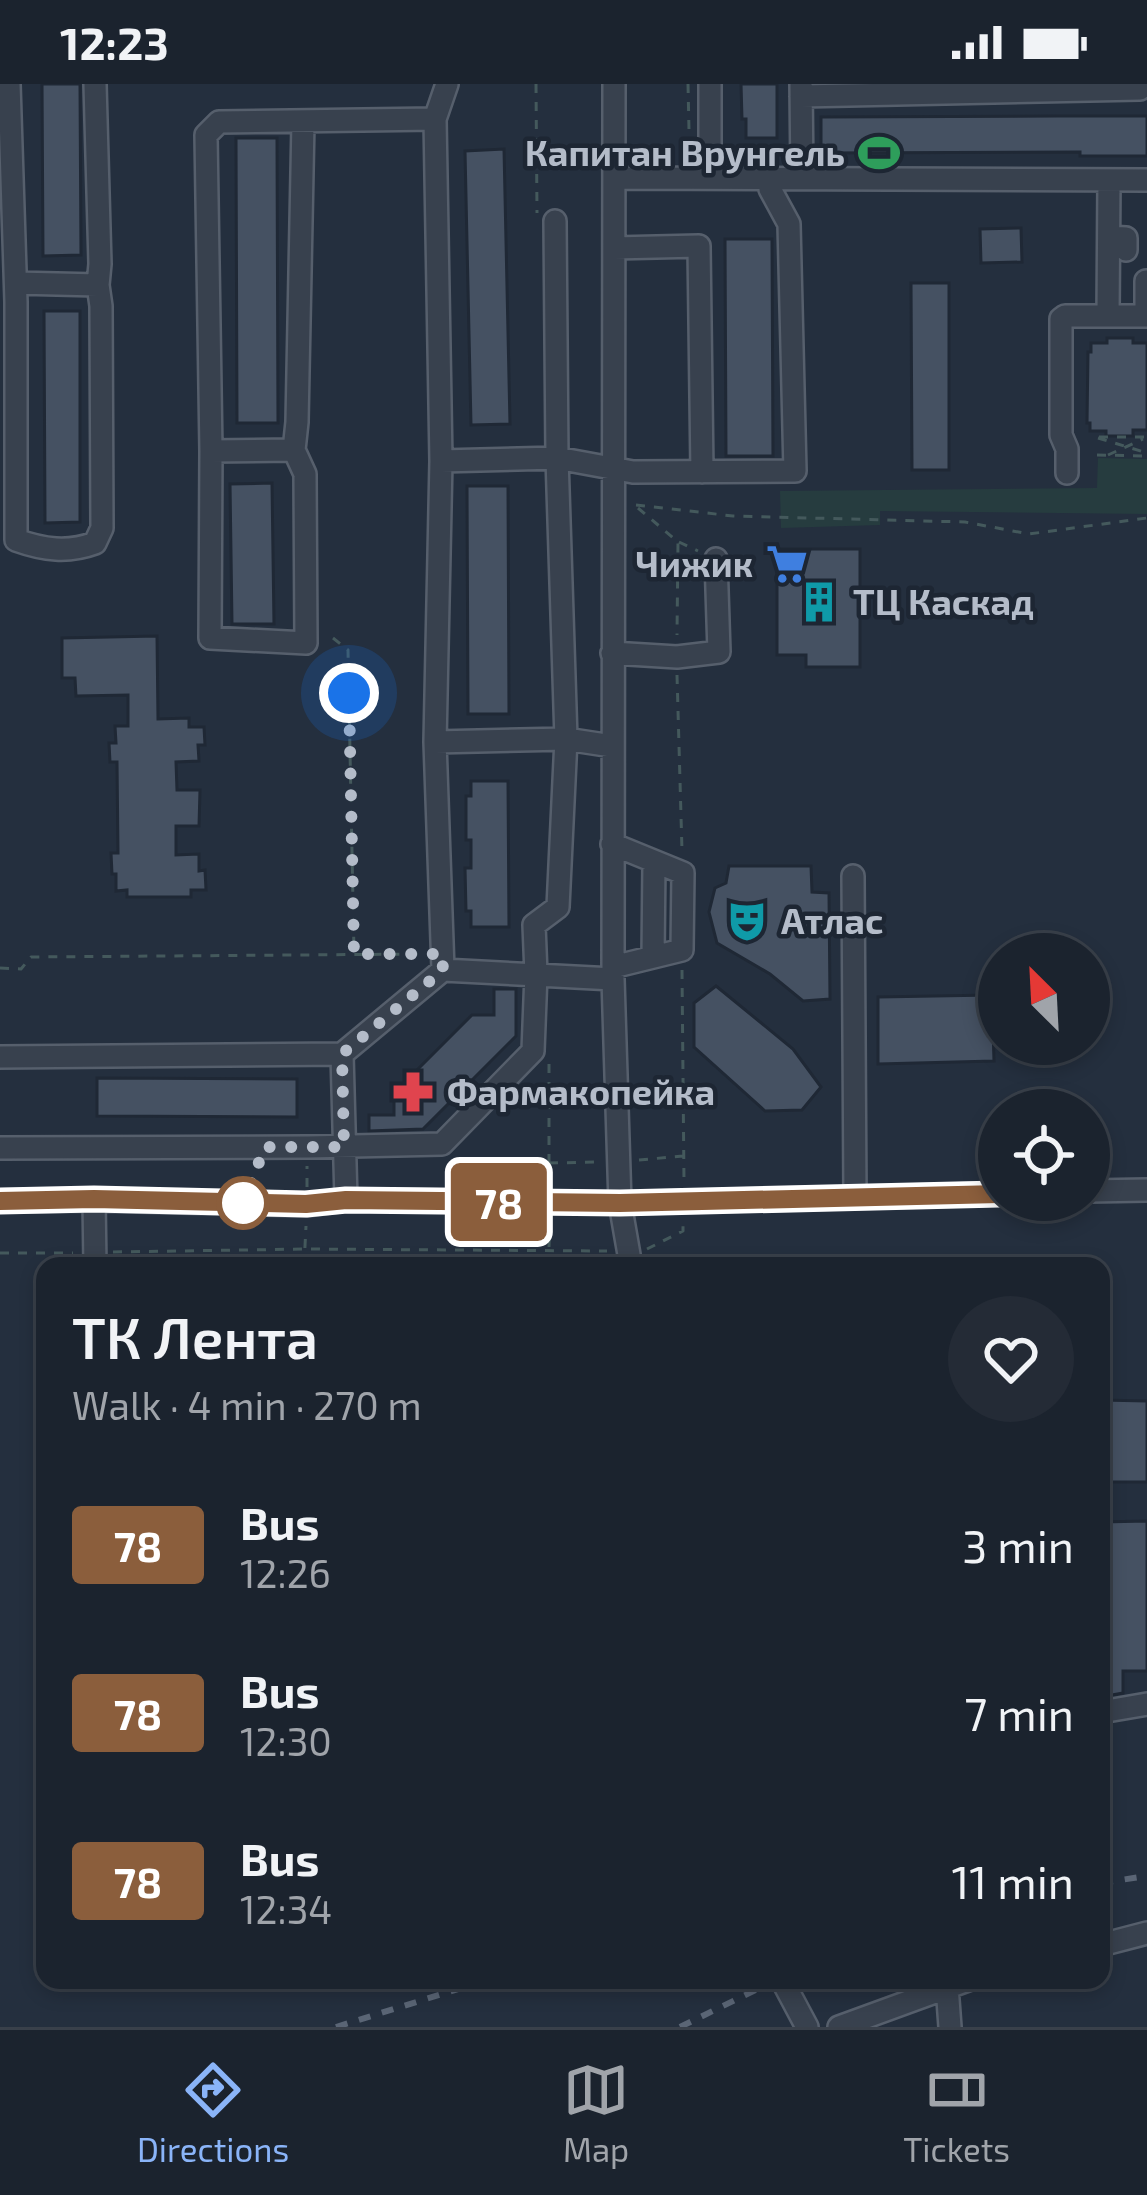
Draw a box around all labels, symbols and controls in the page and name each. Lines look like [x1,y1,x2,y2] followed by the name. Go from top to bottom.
[60,15,169,69] text: 12:23
[525,130,845,174] place label: Капитан Врунгель
[856,130,902,176] sports icon: Капитан Врунгель
[635,541,753,584] place label: Чижик
[764,541,810,587] supermarket icon: Чижик
[796,579,842,625] building icon: ТЦ Каскад
[853,579,1034,622] place label: ТЦ Каскад
[319,663,379,723] your location
[724,898,770,944] theatre icon: Атлас
[781,898,883,941] place label: Атлас
[978,933,1110,1065] north arrow
[978,933,1110,1221] map controls
[390,1069,436,1115] pharmacy icon: Фармакопейка
[447,1069,715,1112] place label: Фармакопейка
[978,1089,1110,1221] button: locate
[445,1163,553,1241] line badge: 78
[475,1177,523,1227] text: 78
[218,1178,268,1228] unlabelled marker
[948,1296,1074,1422] button: heart
[72,1302,318,1370] text: ТК Лента
[72,1381,422,1428] text: Walk · 4 min · 270 m
[240,1495,319,1549] text: Bus
[962,1518,1074,1572] text: 3 min
[114,1520,162,1570] text: 78
[240,1549,331,1596] text: 12:26
[240,1663,319,1717] text: Bus
[964,1686,1074,1740] text: 7 min
[114,1688,162,1738] text: 78
[240,1717,332,1764] text: 12:30
[240,1831,319,1885] text: Bus
[951,1854,1074,1908] text: 11 min
[114,1856,162,1906] text: 78
[240,1885,332,1932] text: 12:34
[137,2057,289,2169] tab: Directions
[563,2057,629,2169] tab: Map
[903,2057,1010,2169] tab: Tickets

